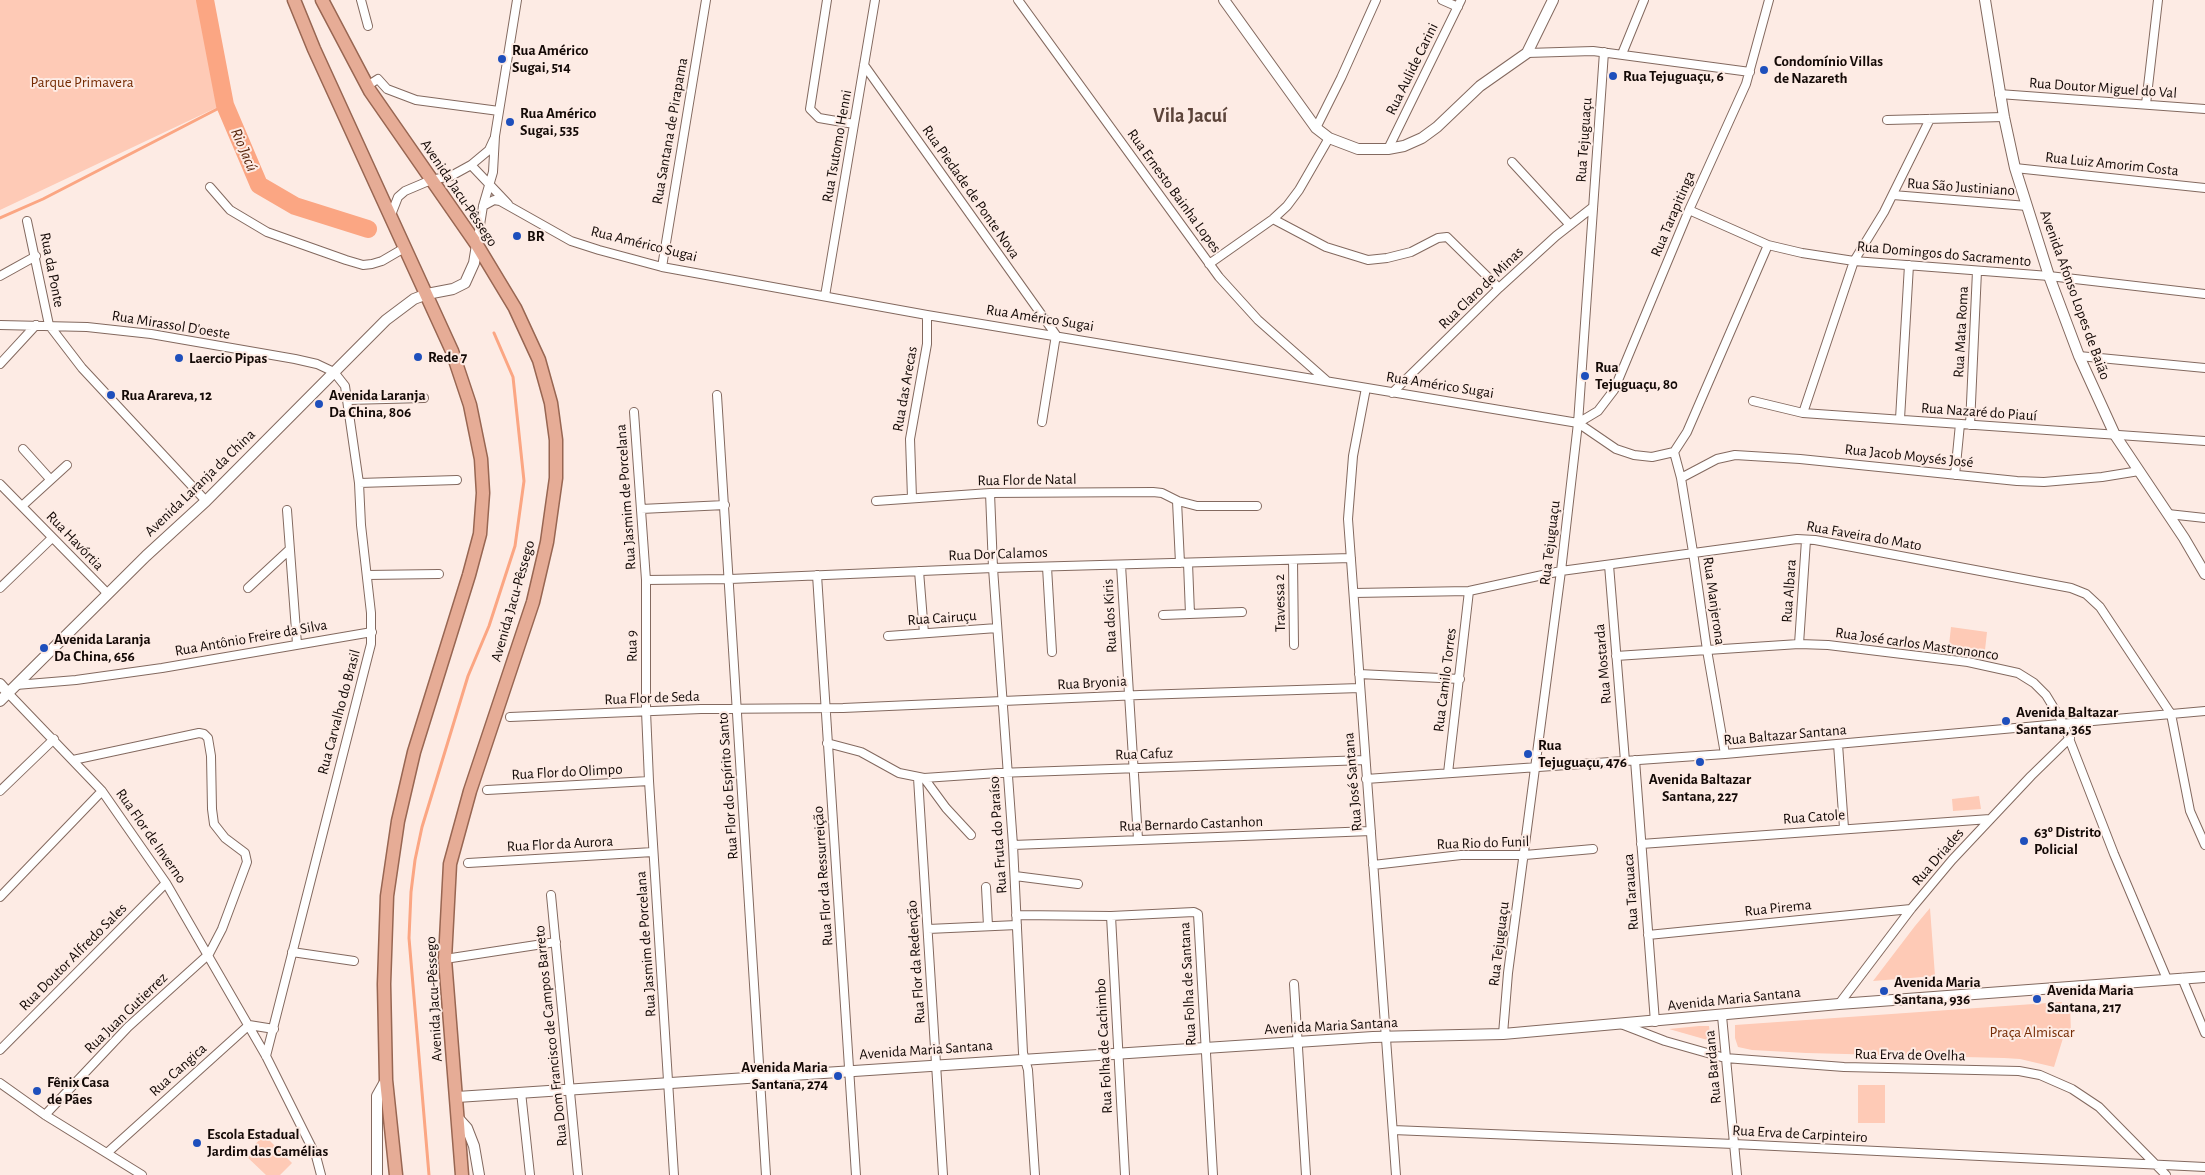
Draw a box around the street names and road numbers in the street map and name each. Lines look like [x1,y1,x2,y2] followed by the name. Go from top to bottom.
[1382,20,1442,118] street label: Rua Aulide Carini
[648,56,692,206] street label: Rua Santana de Pirapama
[2028,74,2178,102] street label: Rua Doutor Miguel do Val
[818,88,856,204] street label: Rua Tsutomo Henni
[1572,97,1596,183] street label: Rua Tejuguaçu
[918,122,1024,262] street label: Rua Piedade de Ponte Nova
[1123,126,1225,256] street label: Rua Ernesto Bainha Lopes
[416,136,502,250] street label: Avenida Jacu-Pêssego
[2044,148,2180,180] street label: Rua Luiz Amorim Costa
[1647,168,1699,260] street label: Rua Tarapitinga
[1907,174,2015,200] street label: Rua São Justiniano
[2036,208,2114,382] street label: Avenida Afonso Lopes de Baião
[589,222,699,266] street label: Rua Américo Sugai
[36,231,68,309] street label: Rua da Ponte
[1856,237,2032,271] street label: Rua Domingos do Sacramento
[1435,243,1527,333] street label: Rua Claro de Minas
[1950,286,1972,378] street label: Rua Mata Roma
[985,301,1095,335] street label: Rua Américo Sugai
[111,307,231,343] street label: Rua Mirassol D'oeste
[889,345,921,433] street label: Rua das Arecas
[1385,368,1495,402] street label: Rua Américo Sugai
[1920,399,2038,425] street label: Rua Nazaré do Piauí
[612,423,640,571] street label: Rua Jasmim de Porcelana
[141,426,259,540] street label: Avenida Laranja da China
[1844,440,1974,472] street label: Rua Jacob Moysés José
[977,470,1077,490] street label: Rua Flor de Natal
[1536,500,1564,586] street label: Rua Tejuguaçu
[42,508,108,574] street label: Rua Havórtia
[1805,517,1923,555] street label: Rua Faveira do Mato
[487,538,539,664] street label: Avenida Jacu-Pêssego
[948,543,1048,565] street label: Rua Dor Calamos
[1699,556,1729,646] street label: Rua Manjerona
[1778,559,1800,623] street label: Rua Albara
[1270,574,1290,632] street label: Travessa 2
[1099,579,1121,653] street label: Rua dos Kiris
[907,607,977,629] street label: Rua Cairuçu
[173,616,329,660] street label: Rua Antônio Freire da Silva
[1591,623,1615,705] street label: Rua Mostarda
[1834,624,2000,664] street label: Rua José carlos Mastrononco
[1430,627,1460,733] street label: Rua Camilo Torres
[623,630,641,662] street label: Rua 9
[314,647,364,777] street label: Rua Carvalho do Brasil
[1057,672,1127,694] street label: Rua Bryonia
[604,687,700,709] street label: Rua Flor de Seda
[714,712,742,860] street label: Rua Flor do Espírito Santo
[1723,721,1847,749] street label: Rua Baltazar Santana
[1340,732,1366,832] street label: Rua José Santana
[1115,744,1173,764] street label: Rua Cafuz
[511,760,623,784] street label: Rua Flor do Olimpo
[985,776,1011,894] street label: Rua Fruta do Paraíso
[112,785,190,887] street label: Rua Flor de Inverno
[809,805,837,947] street label: Rua Flor da Ressurreição
[1782,806,1846,828] street label: Rua Catole
[1119,812,1263,836] street label: Rua Bernardo Castanhon
[1908,825,1968,889] street label: Rua Driades
[506,832,614,856] street label: Rua Flor da Aurora
[1436,832,1530,854] street label: Rua Rio do Funil
[1619,853,1643,931] street label: Rua Tarauaca
[632,870,660,1018] street label: Rua Jasmim de Porcelana
[1744,896,1812,920] street label: Rua Pirema
[15,899,131,1015] street label: Rua Doutor Alfredo Sales
[903,900,929,1024] street label: Rua Flor da Redenção
[1485,901,1513,987] street label: Rua Tejuguaçu
[1176,922,1200,1046] street label: Rua Folha de Santana
[530,925,572,1147] street label: Rua Dom Francisco de Campos Barreto
[422,936,446,1062] street label: Avenida Jacu-Pêssego
[81,969,171,1057] street label: Rua Juan Gutierrez
[1091,978,1117,1114] street label: Rua Folha de Cachimbo
[1666,983,1802,1015] street label: Avenida Maria Santana
[1264,1014,1398,1038] street label: Avenida Maria Santana
[1701,1029,1725,1105] street label: Rua Bardana
[859,1036,993,1064] street label: Avenida Maria Santana
[146,1040,210,1100] street label: Rua Cangica
[1854,1045,1966,1065] street label: Rua Erva de Ovelha
[1732,1121,1868,1147] street label: Rua Erva de Carpinteiro

